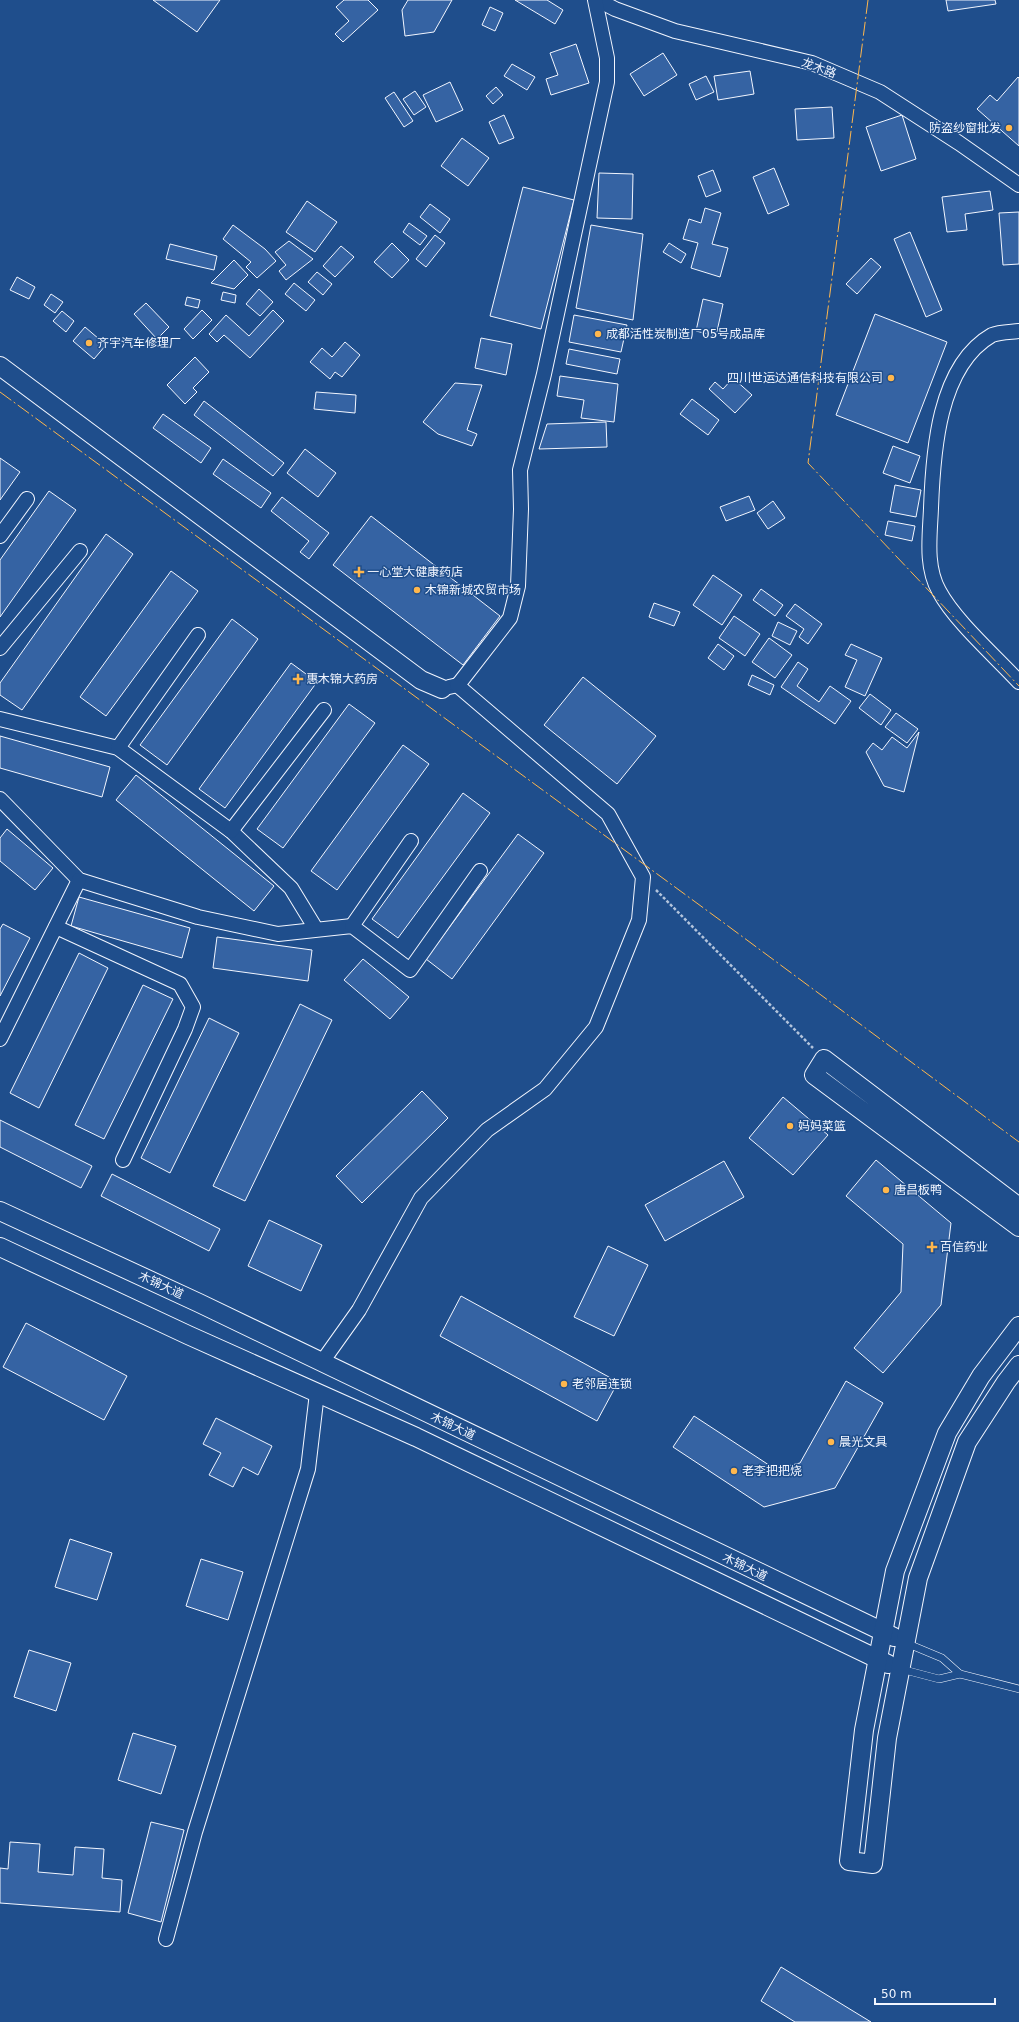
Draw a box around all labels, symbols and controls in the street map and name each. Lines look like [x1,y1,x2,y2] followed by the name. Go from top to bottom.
[800,55,838,81] street label: 龙木路
[929,121,1001,135] place label: 防盗纱窗批发
[1004,123,1014,133] marker: 防盗纱窗批发
[606,327,765,341] place label: 成都活性炭制造厂05号成品库
[593,329,603,339] marker: 成都活性炭制造厂05号成品库
[97,336,181,350] place label: 齐宇汽车修理厂
[84,338,94,348] marker: 齐宇汽车修理厂
[727,371,883,385] place label: 四川世运达通信科技有限公司
[886,373,896,383] marker: 四川世运达通信科技有限公司
[367,565,463,579] place label: 一心堂大健康药店
[354,567,364,577] marker: 一心堂大健康药店
[425,583,521,597] place label: 木锦新城农贸市场
[412,585,422,595] marker: 木锦新城农贸市场
[306,672,378,686] place label: 惠木锦大药房
[293,674,303,684] marker: 惠木锦大药房
[798,1119,846,1133] place label: 妈妈菜篮
[785,1121,795,1131] marker: 妈妈菜篮
[894,1183,942,1197] place label: 唐昌板鸭
[881,1185,891,1195] marker: 唐昌板鸭
[940,1240,988,1254] place label: 百信药业
[927,1242,937,1252] marker: 百信药业
[136,1269,186,1301] street label: 木锦大道
[572,1377,632,1391] place label: 老邻居连锁
[559,1379,569,1389] marker: 老邻居连锁
[428,1409,478,1443] street label: 木锦大道
[839,1435,887,1449] place label: 晨光文具
[826,1437,836,1447] marker: 晨光文具
[742,1464,802,1478] place label: 老李把把烧
[729,1466,739,1476] marker: 老李把把烧
[720,1550,770,1584] street label: 木锦大道
[875,1980,995,2006] scale bar
[881,1987,912,2001] text: 50 m

